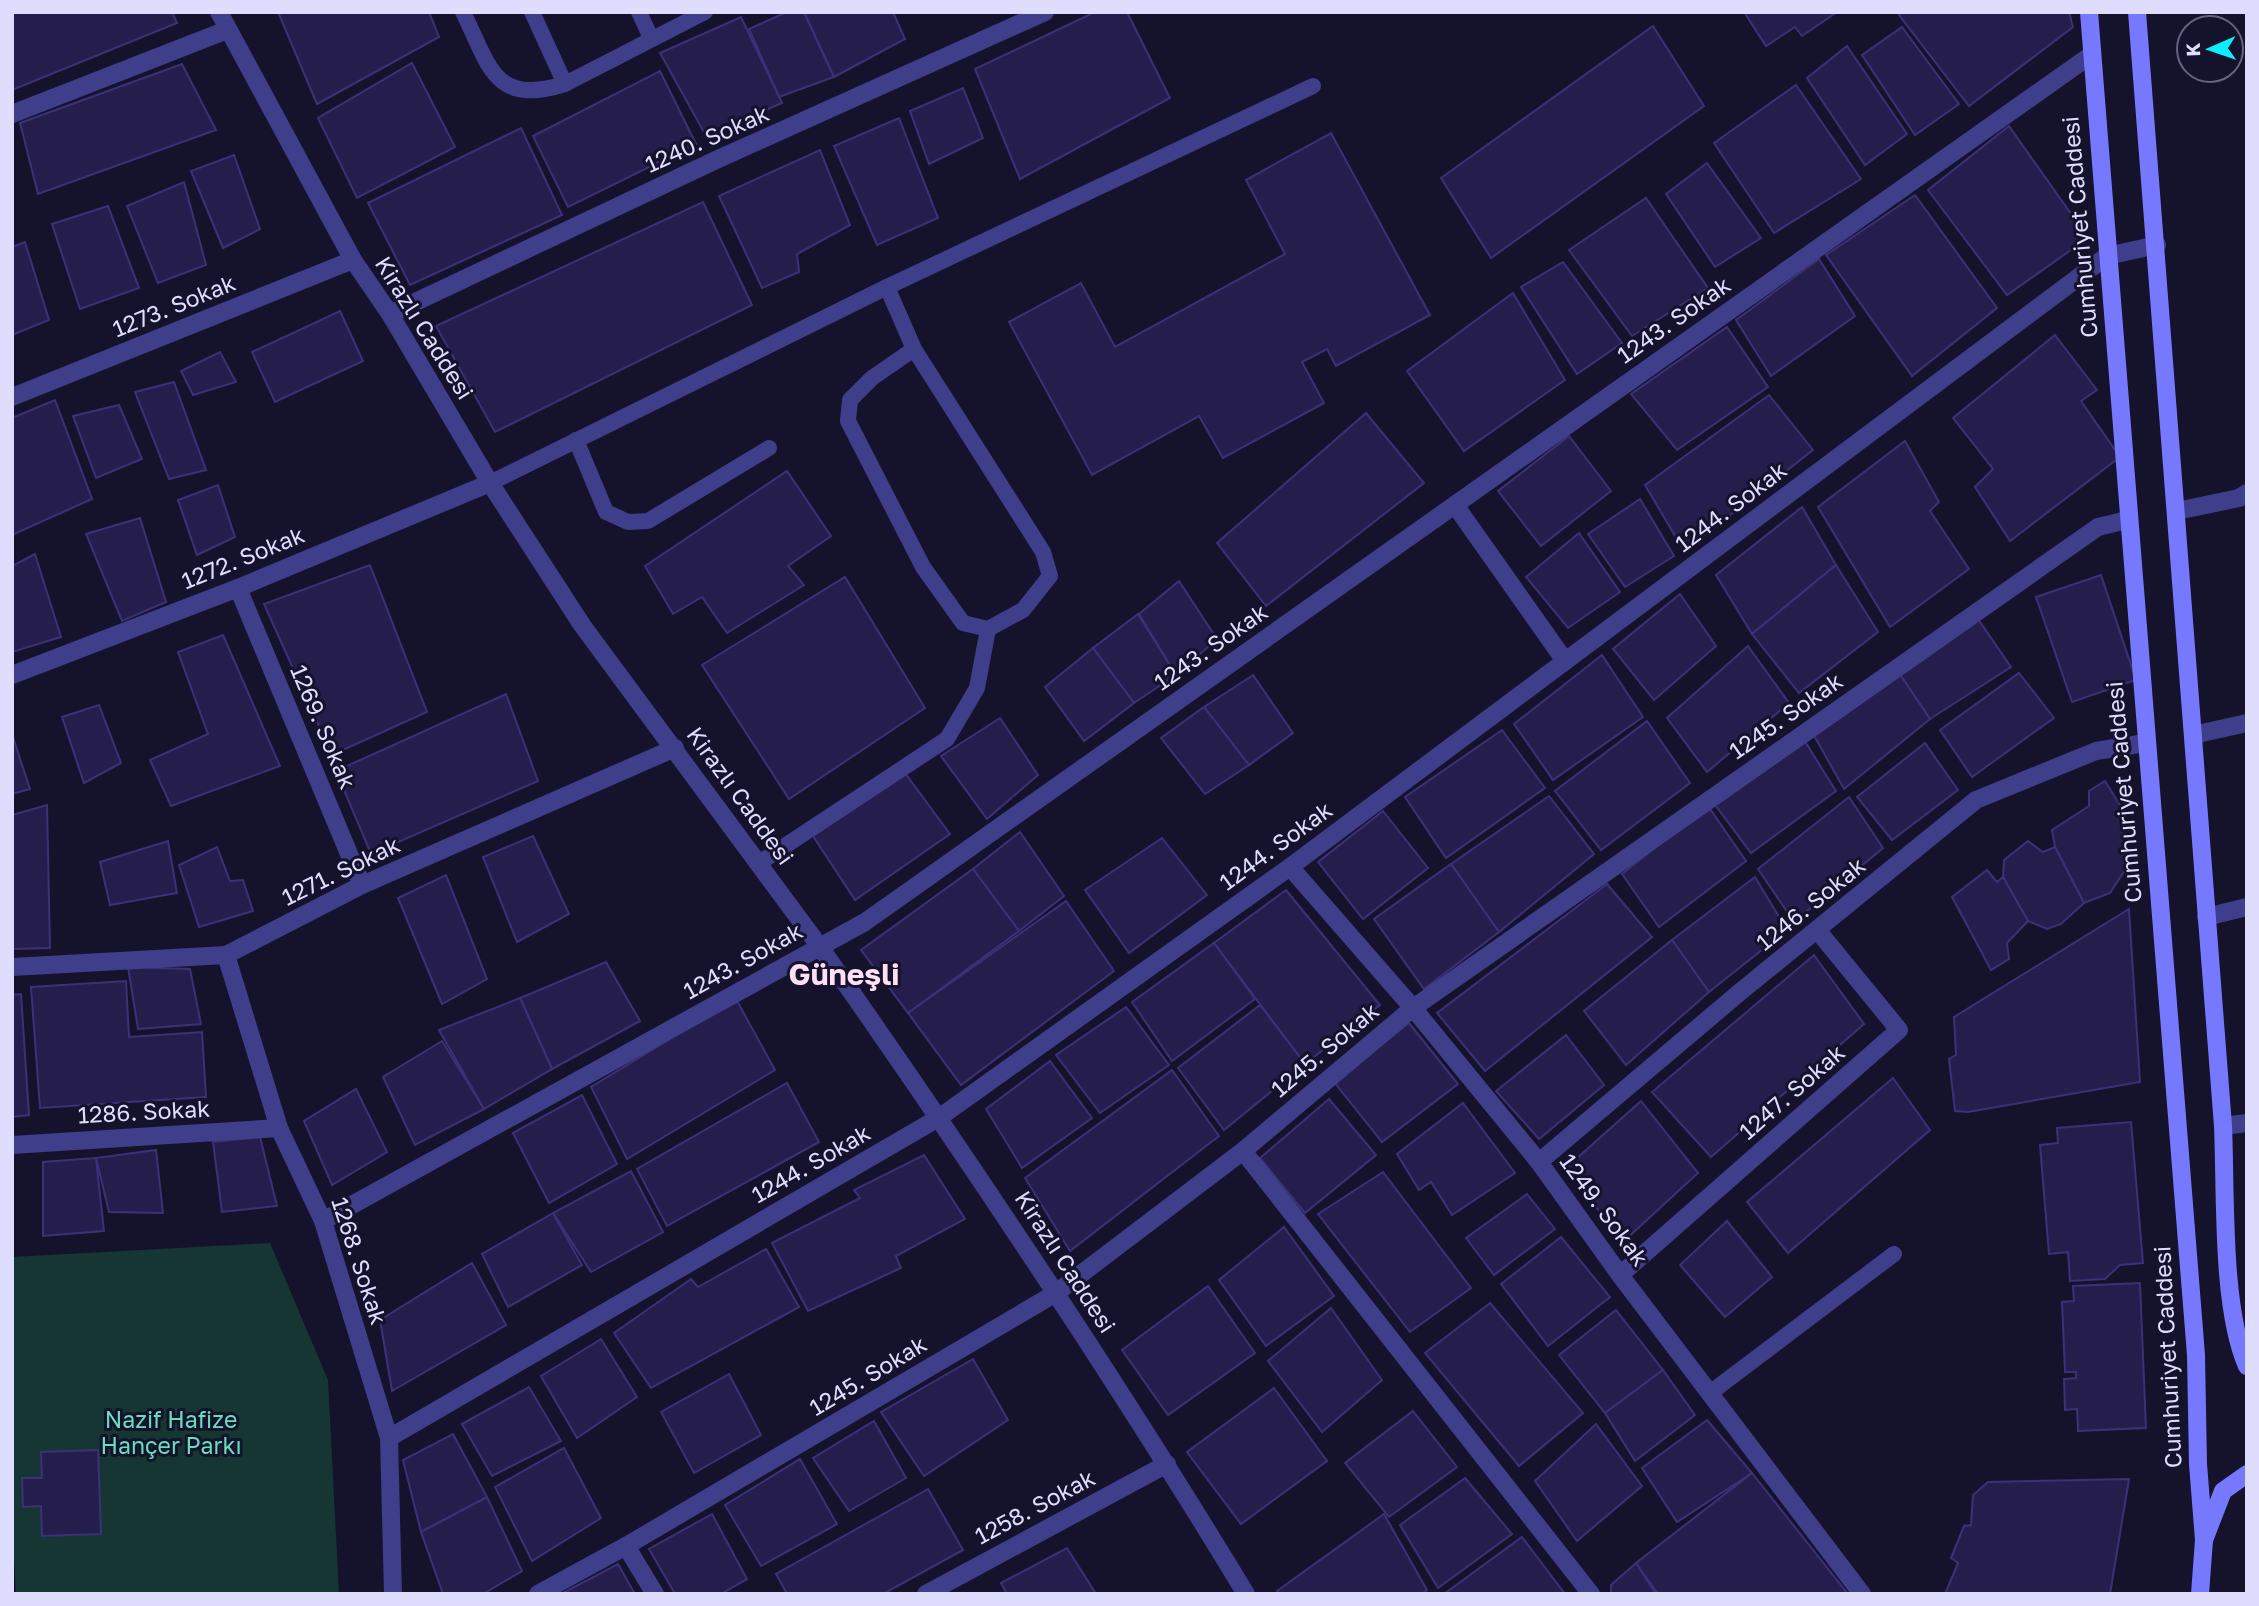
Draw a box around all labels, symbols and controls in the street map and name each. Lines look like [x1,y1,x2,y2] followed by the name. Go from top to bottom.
[2175,14,2245,84] north arrow
[2181,42,2204,57] text: K
[640,98,773,178] street label: 1240. Sokak
[2055,115,2103,339] street label: Cumhuriyet Caddesi
[370,251,480,404] street label: Kirazlı Caddesi
[108,268,239,342] street label: 1273. Sokak
[1611,270,1735,368] street label: 1243. Sokak
[1669,455,1792,557] street label: 1244. Sokak
[177,520,308,594] street label: 1272. Sokak
[1148,597,1272,695] street label: 1243. Sokak
[285,660,363,793] street label: 1269. Sokak
[1723,666,1847,764] street label: 1245. Sokak
[2099,680,2147,904] street label: Cumhuriyet Caddesi
[681,721,800,870] street label: Kirazlı Caddesi
[1214,795,1337,895] street label: 1244. Sokak
[277,830,404,911] street label: 1271. Sokak
[1750,851,1871,956] street label: 1246. Sokak
[678,916,807,1004] street label: 1243. Sokak
[789,956,899,992] district label: Güneşli
[1265,996,1384,1102] street label: 1245. Sokak
[1733,1038,1850,1145] street label: 1247. Sokak
[77,1094,211,1128] street label: 1286. Sokak
[746,1118,875,1208] street label: 1244. Sokak
[1555,1148,1655,1271] street label: 1249. Sokak
[1010,1185,1122,1338] street label: Kirazlı Caddesi
[326,1193,394,1328] street label: 1268. Sokak
[2147,1245,2187,1469] street label: Cumhuriyet Caddesi
[804,1329,931,1421] street label: 1245. Sokak
[100,1405,242,1459] park label: Nazif Hafize Hançer Parkı
[970,1463,1099,1549] street label: 1258. Sokak

